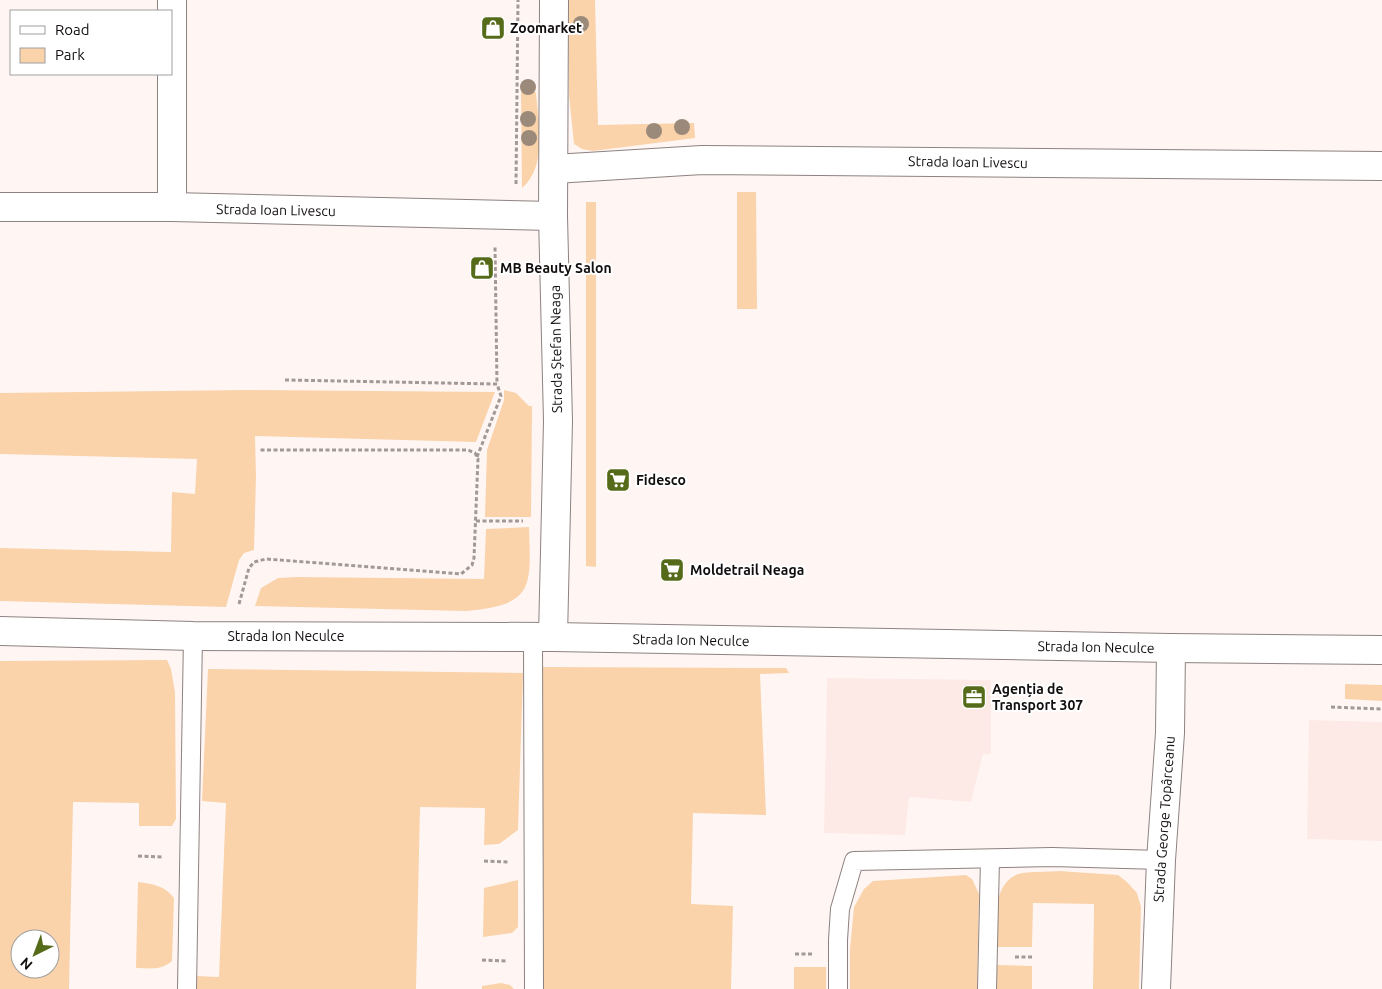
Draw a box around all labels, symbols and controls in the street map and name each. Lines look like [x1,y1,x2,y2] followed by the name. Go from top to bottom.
[10,10,172,75] legend
[480,15,506,41] shop icon: Zoomarket
[510,20,582,36] place label: Zoomarket
[55,21,90,38] text: Road
[55,46,85,63] text: Park
[908,153,1028,171] street label: Strada Ioan Livescu
[216,201,336,219] street label: Strada Ioan Livescu
[469,255,495,281] shop icon: MB Beauty Salon
[500,260,612,276] place label: MB Beauty Salon
[547,285,565,413] street label: Strada Ștefan Neaga
[605,467,631,493] supermarket icon: Fidesco
[636,472,686,488] place label: Fidesco
[659,557,685,583] supermarket icon: Moldetrail Neaga
[690,562,804,578] place label: Moldetrail Neaga
[228,628,344,644] street label: Strada Ion Neculce
[632,631,750,649] street label: Strada Ion Neculce
[1037,638,1155,656] street label: Strada Ion Neculce
[992,681,1083,713] place label: Agenția de Transport 307
[961,684,987,710] office icon: Agenția de Transport 307
[1150,735,1178,903] street label: Strada George Topârceanu
[10,929,60,979] north arrow
[17,954,36,973] text: N

